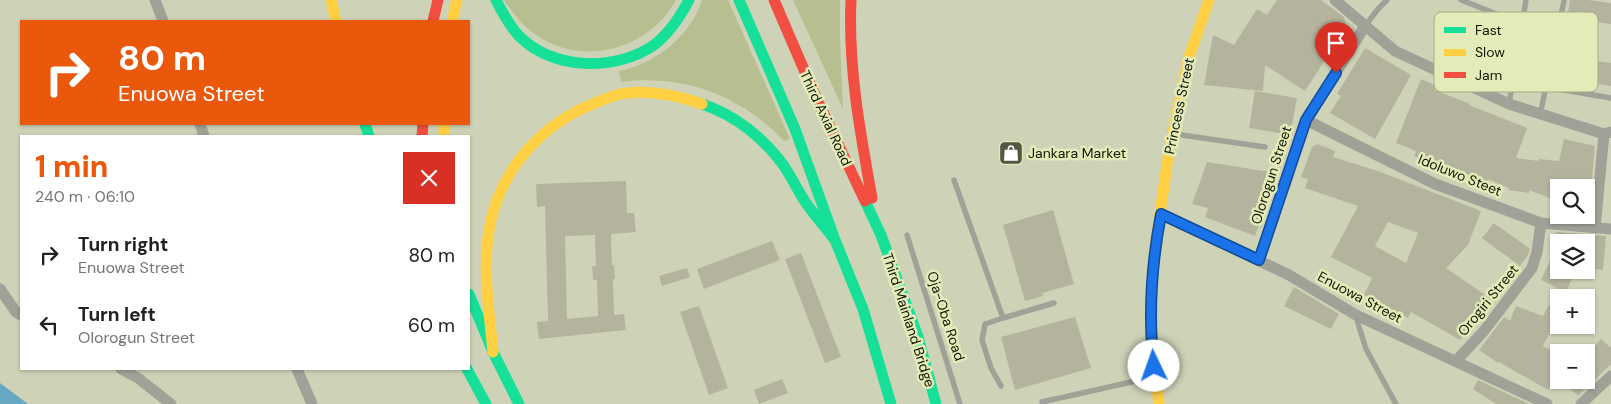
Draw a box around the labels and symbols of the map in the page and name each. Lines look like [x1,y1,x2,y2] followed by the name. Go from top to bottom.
[1434,12,1598,92] legend
[1475,21,1502,39] text: Fast
[1315,22,1357,73] pin
[1475,43,1505,61] text: Slow
[1160,56,1198,156] street label: Princess Street
[1475,66,1502,84] text: Jam
[796,67,856,169] street label: Third Axial Road
[1247,123,1295,227] street label: Olorogun Street
[998,140,1024,166] shop icon: Jankara Market
[1028,144,1126,162] place label: Jankara Market
[1416,150,1504,200] street label: Idoluwo Steet
[879,251,939,389] street label: Third Mainland Bridge
[1454,261,1522,339] street label: Orogiri Street
[1315,267,1405,327] street label: Enuowa Street
[923,269,969,363] street label: Oja-Oba Road
[1127,339,1179,391] position arrow

